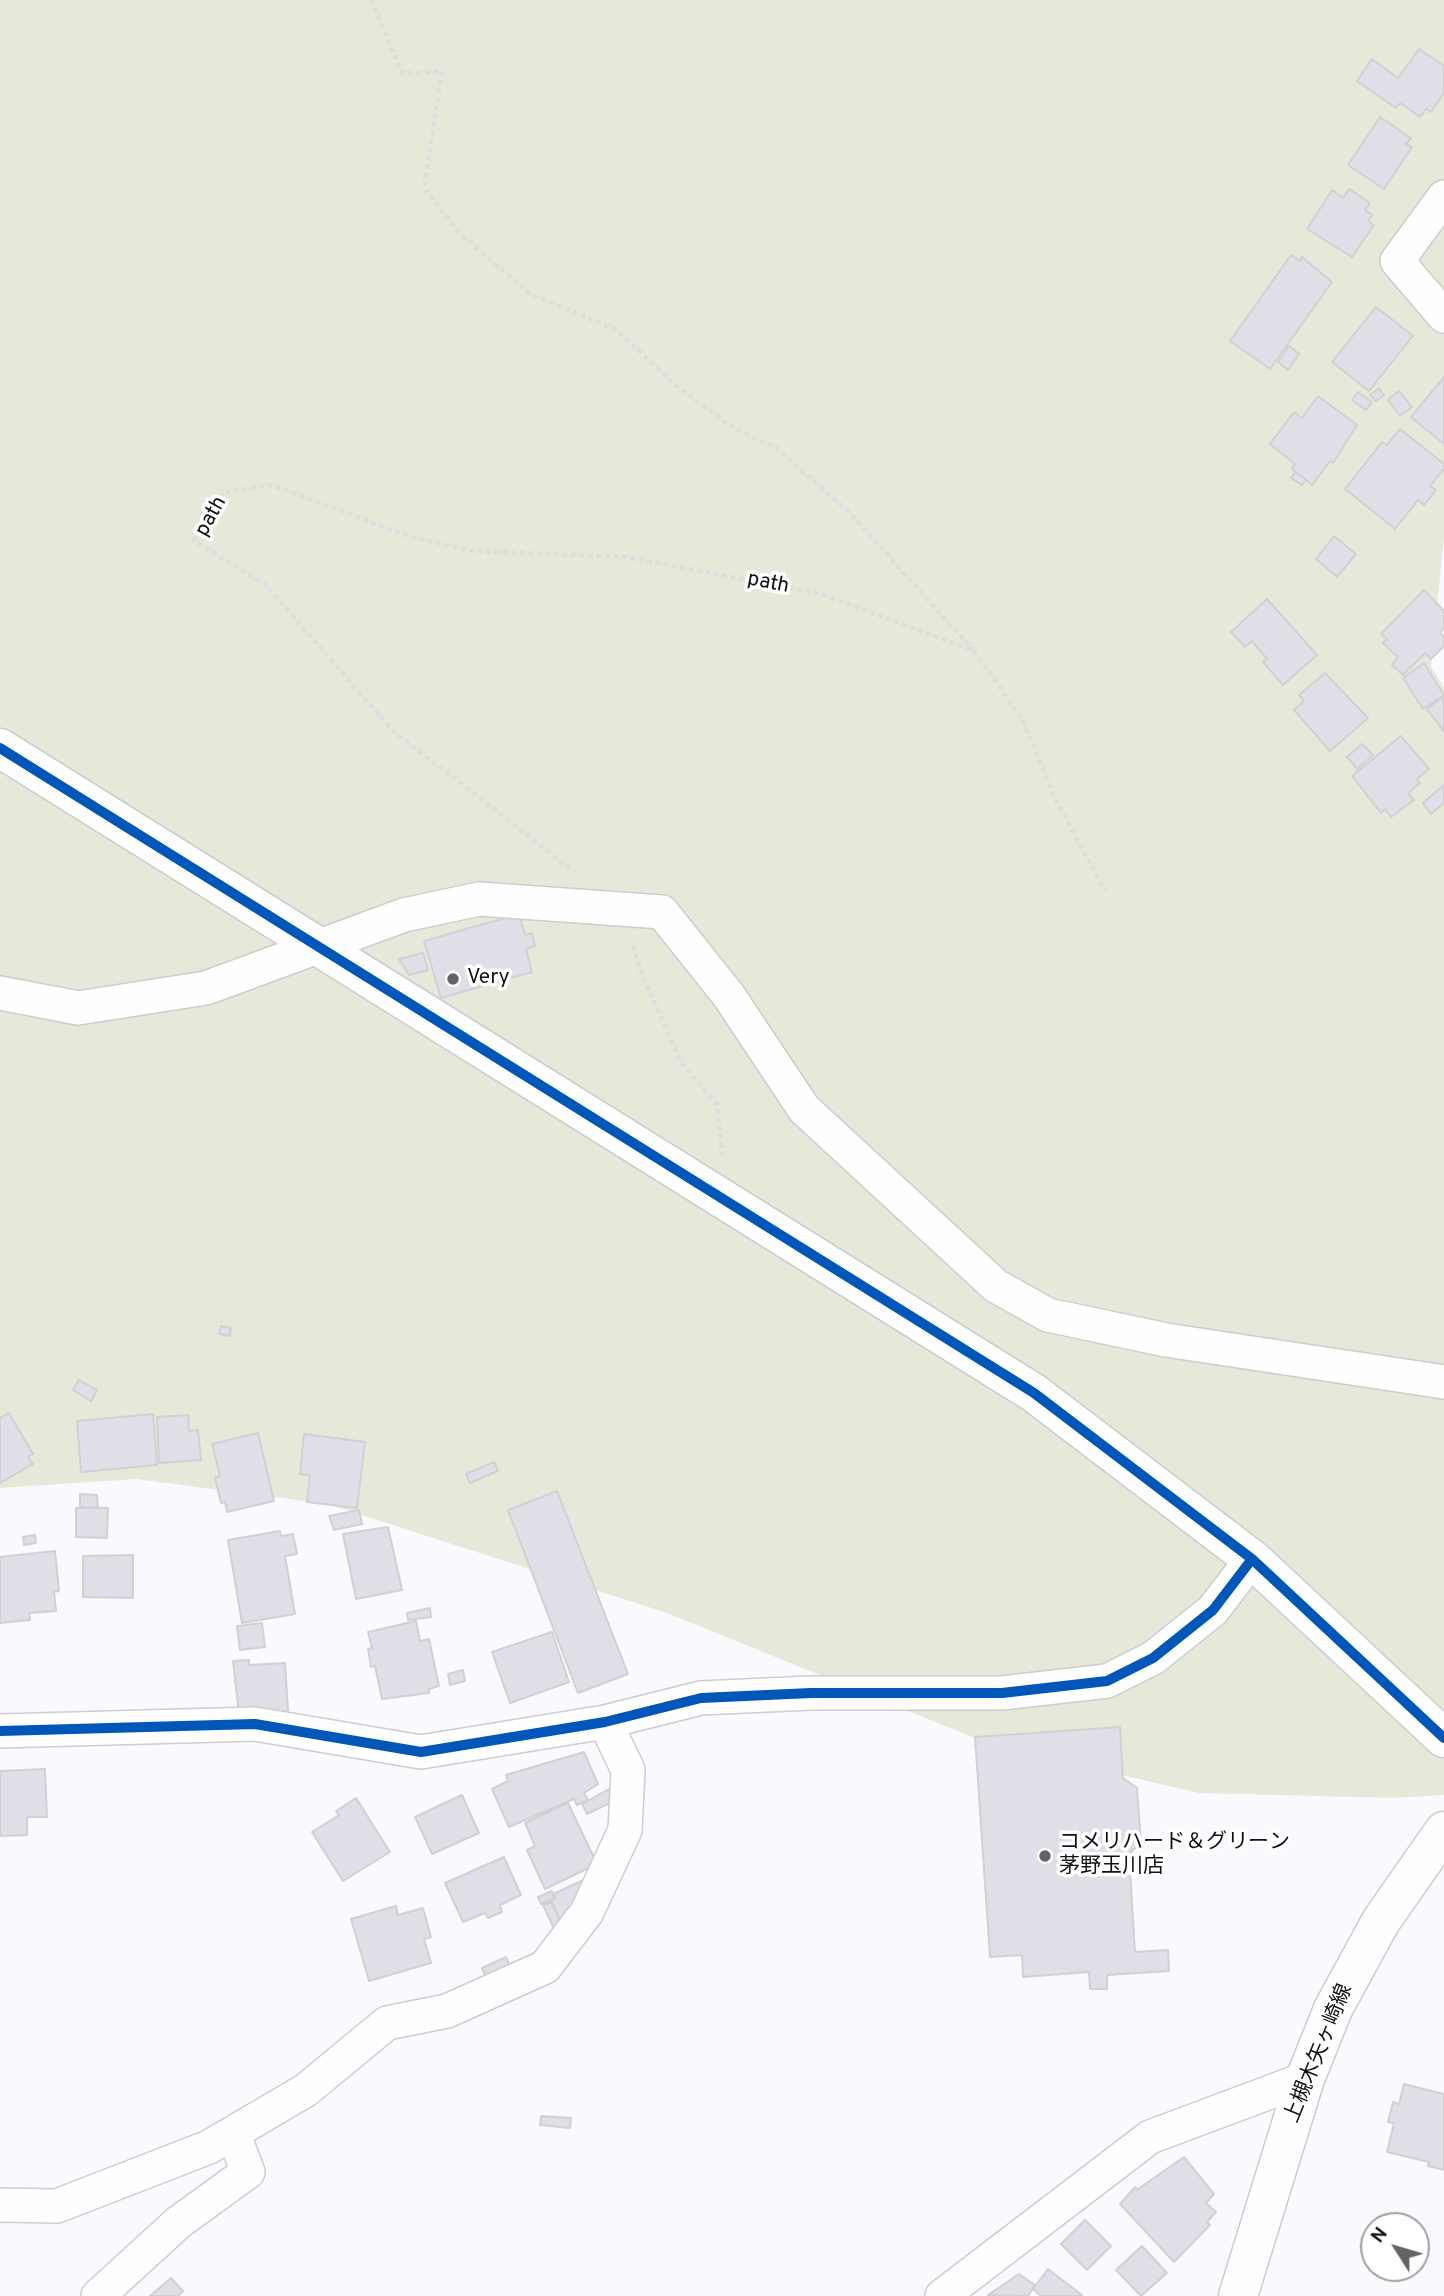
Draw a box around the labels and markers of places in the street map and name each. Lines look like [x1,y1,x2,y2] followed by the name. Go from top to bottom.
[467,966,510,992] place label: Very
[445,971,461,987] marker: Very
[1059,1831,1290,1881] place label: コメリハード＆グリーン 茅野玉川店
[1037,1848,1053,1864] marker: コメリハード＆グリーン 茅野玉川店

